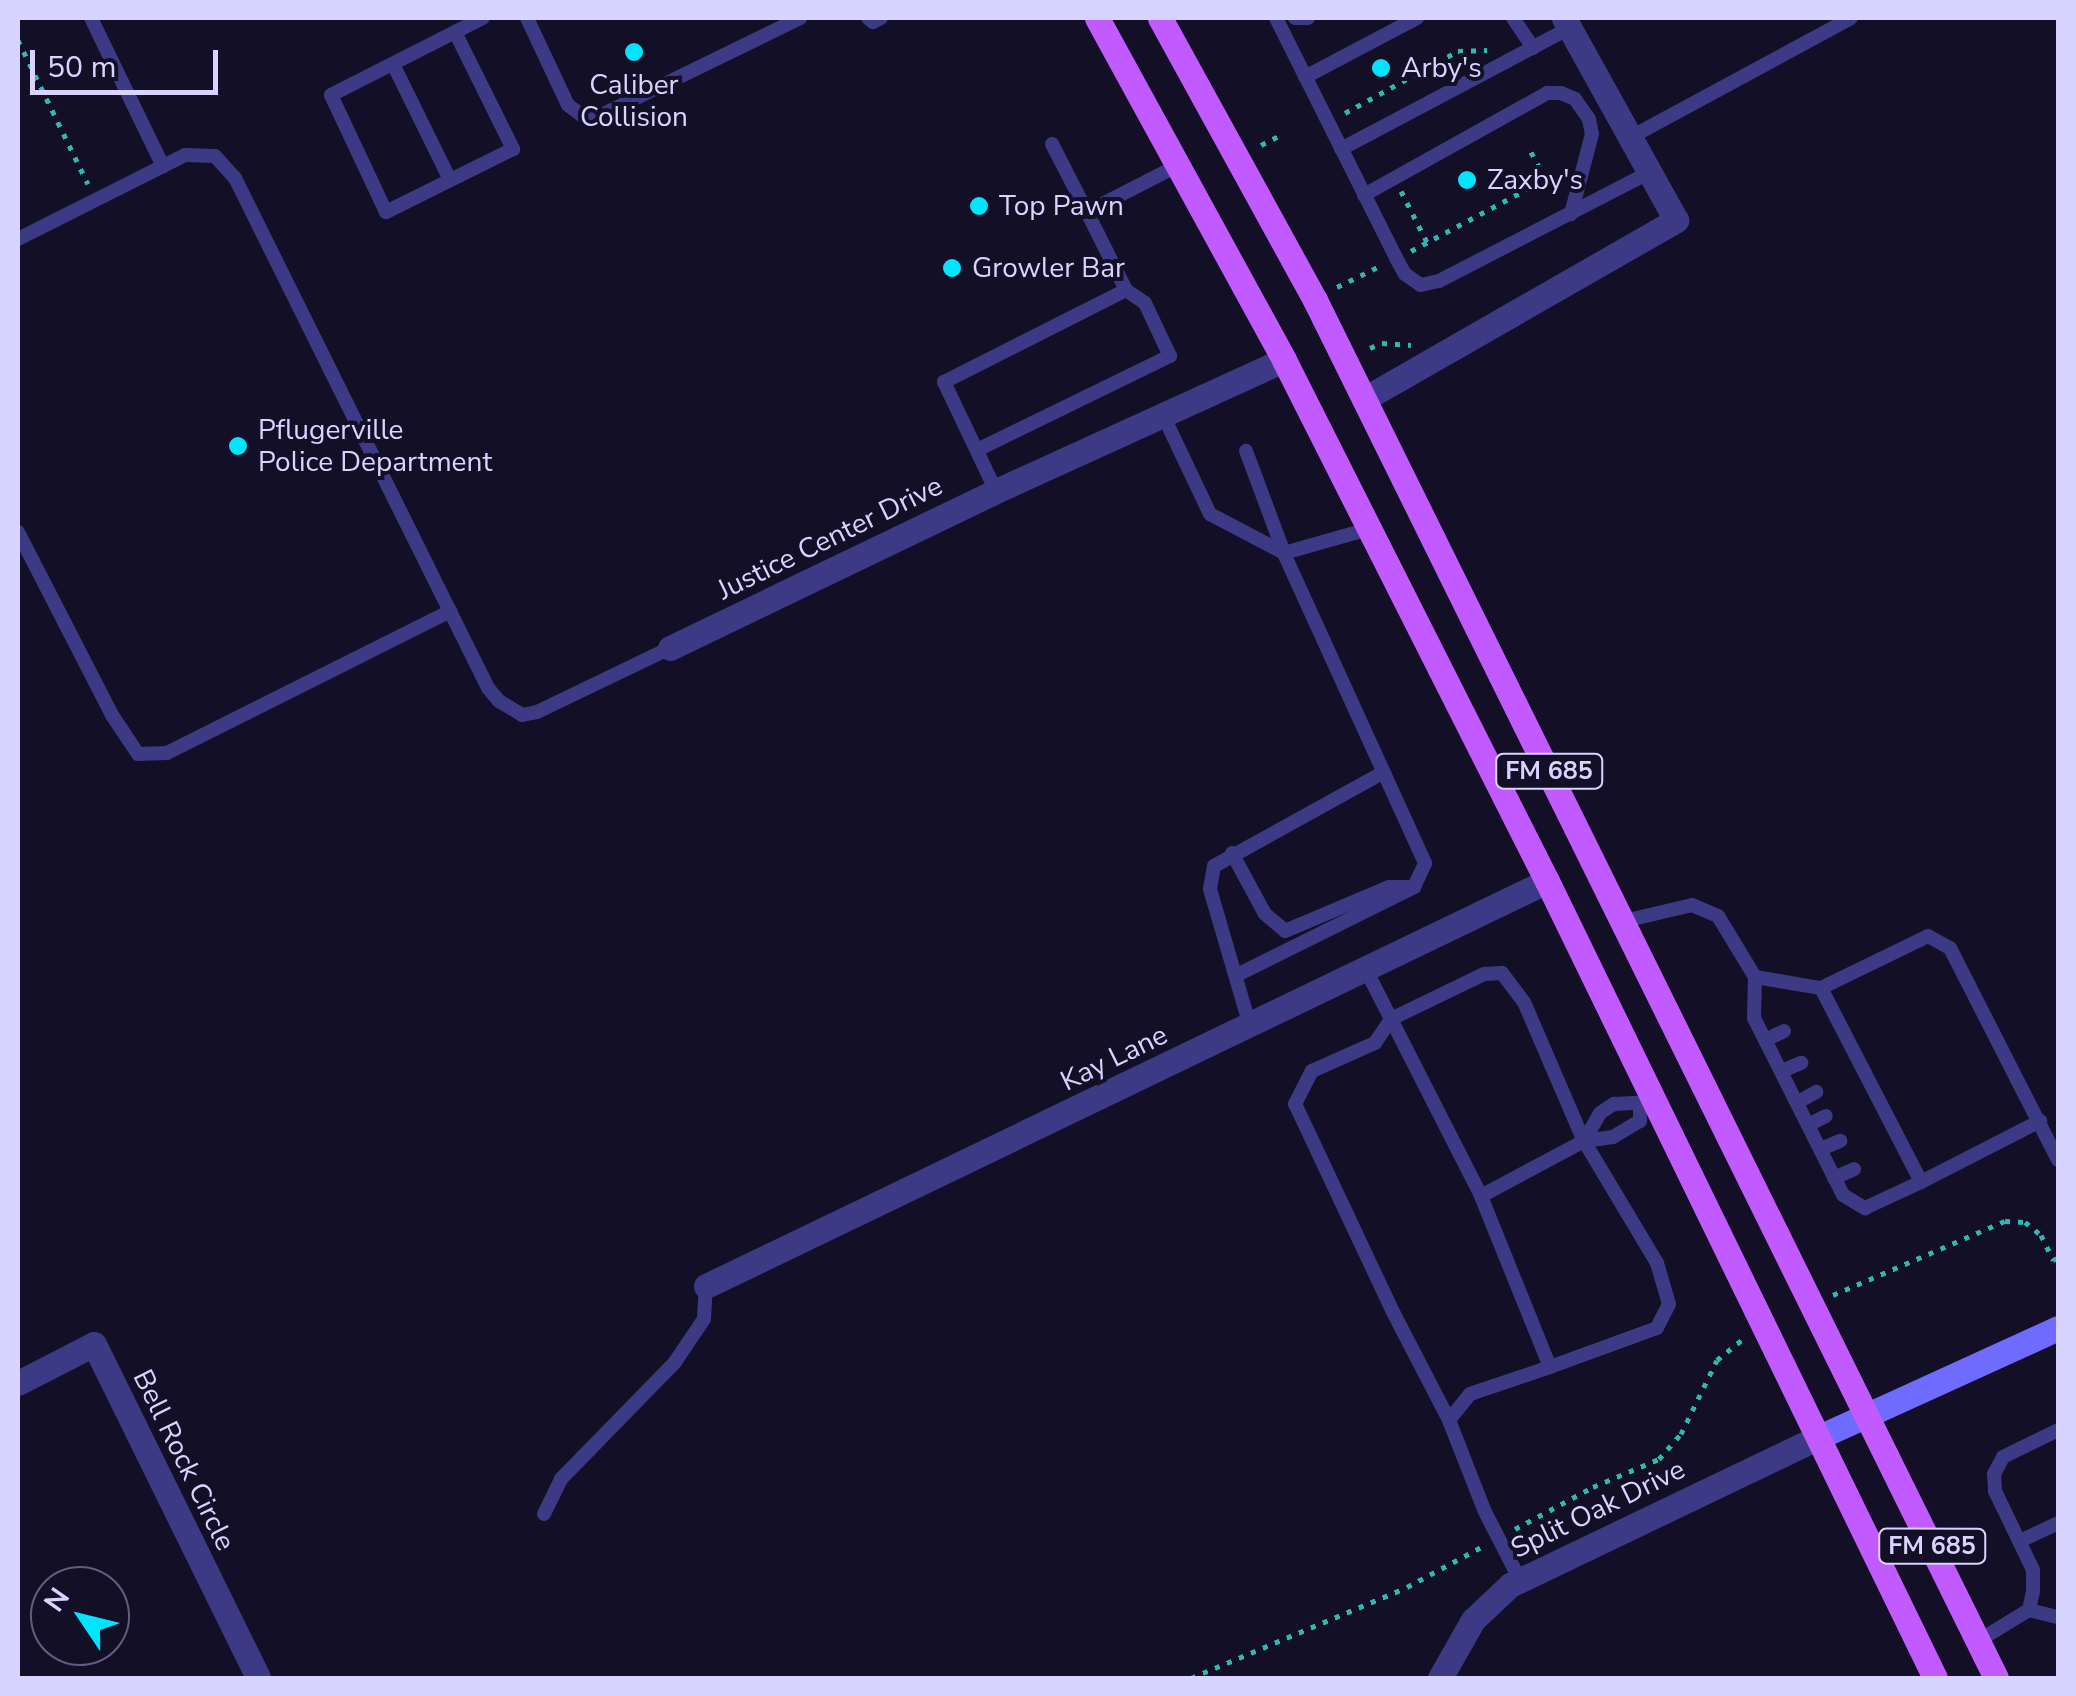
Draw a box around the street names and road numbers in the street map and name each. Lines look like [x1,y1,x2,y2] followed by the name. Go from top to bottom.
[712,469,948,607] street label: Justice Center Drive
[1494,751,1604,791] road number: FM 685
[1055,1018,1173,1098] street label: Kay Lane
[126,1364,242,1556] street label: Bell Rock Circle
[1506,1452,1690,1566] street label: Split Oak Drive
[1877,1526,1987,1566] road number: FM 685

